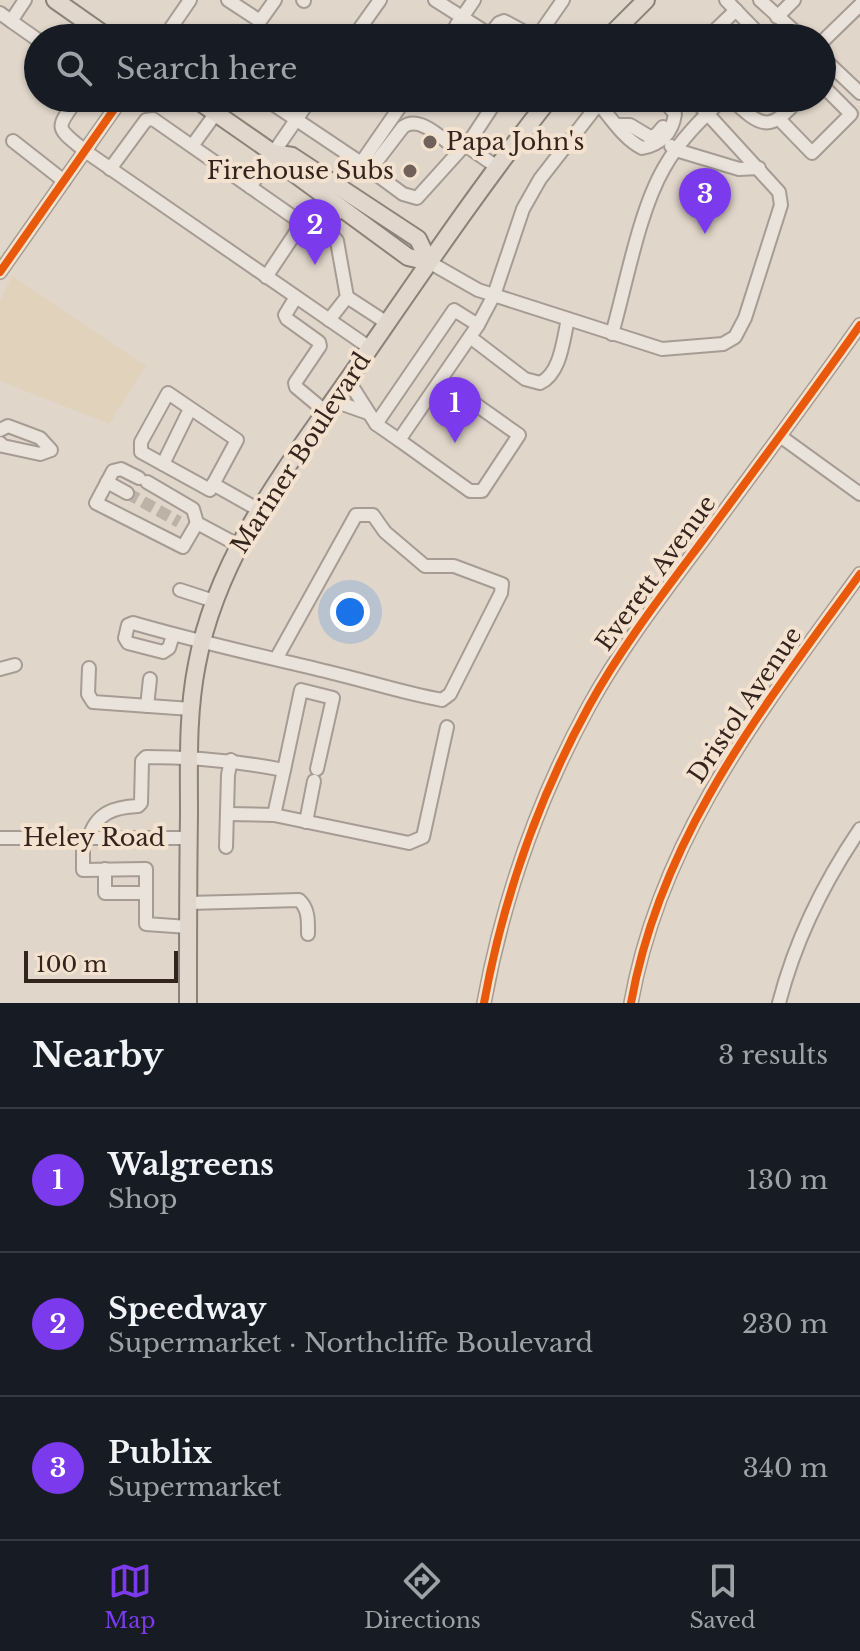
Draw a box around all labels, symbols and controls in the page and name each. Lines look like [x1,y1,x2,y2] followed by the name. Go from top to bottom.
[24,24,836,112] search box
[52,46,96,90] icon: search
[116,50,297,87] text: Search here
[446,127,585,156] place label: Papa John's
[421,133,439,151] marker: Papa John's
[207,156,394,185] place label: Firehouse Subs
[401,162,419,180] marker: Firehouse Subs
[679,168,731,234] pin: 3
[289,199,341,265] pin: 2
[225,347,376,559] street label: Mariner Boulevard
[429,377,481,443] pin: 1
[589,489,722,656] street label: Everett Avenue
[330,592,370,632] your location
[682,621,807,788] street label: Dristol Avenue
[23,823,165,852] street label: Heley Road
[24,947,178,983] scale bar
[36,951,107,978] text: 100 m
[32,1034,164,1076] text: Nearby
[718,1039,828,1071] text: 3 results
[108,1146,274,1183] text: Walgreens
[52,1164,64,1196] text: 1
[746,1164,828,1196] text: 130 m
[108,1183,177,1215] text: Shop
[108,1290,267,1327] text: Speedway
[50,1308,66,1340] text: 2
[742,1308,828,1340] text: 230 m
[108,1327,593,1359] text: Supermarket · Northcliffe Boulevard
[108,1434,212,1471] text: Publix
[50,1452,66,1484] text: 3
[743,1452,828,1484] text: 340 m
[108,1471,282,1503] text: Supermarket
[104,1559,155,1634] tab: Map
[364,1559,481,1634] tab: Directions
[689,1559,756,1634] tab: Saved

